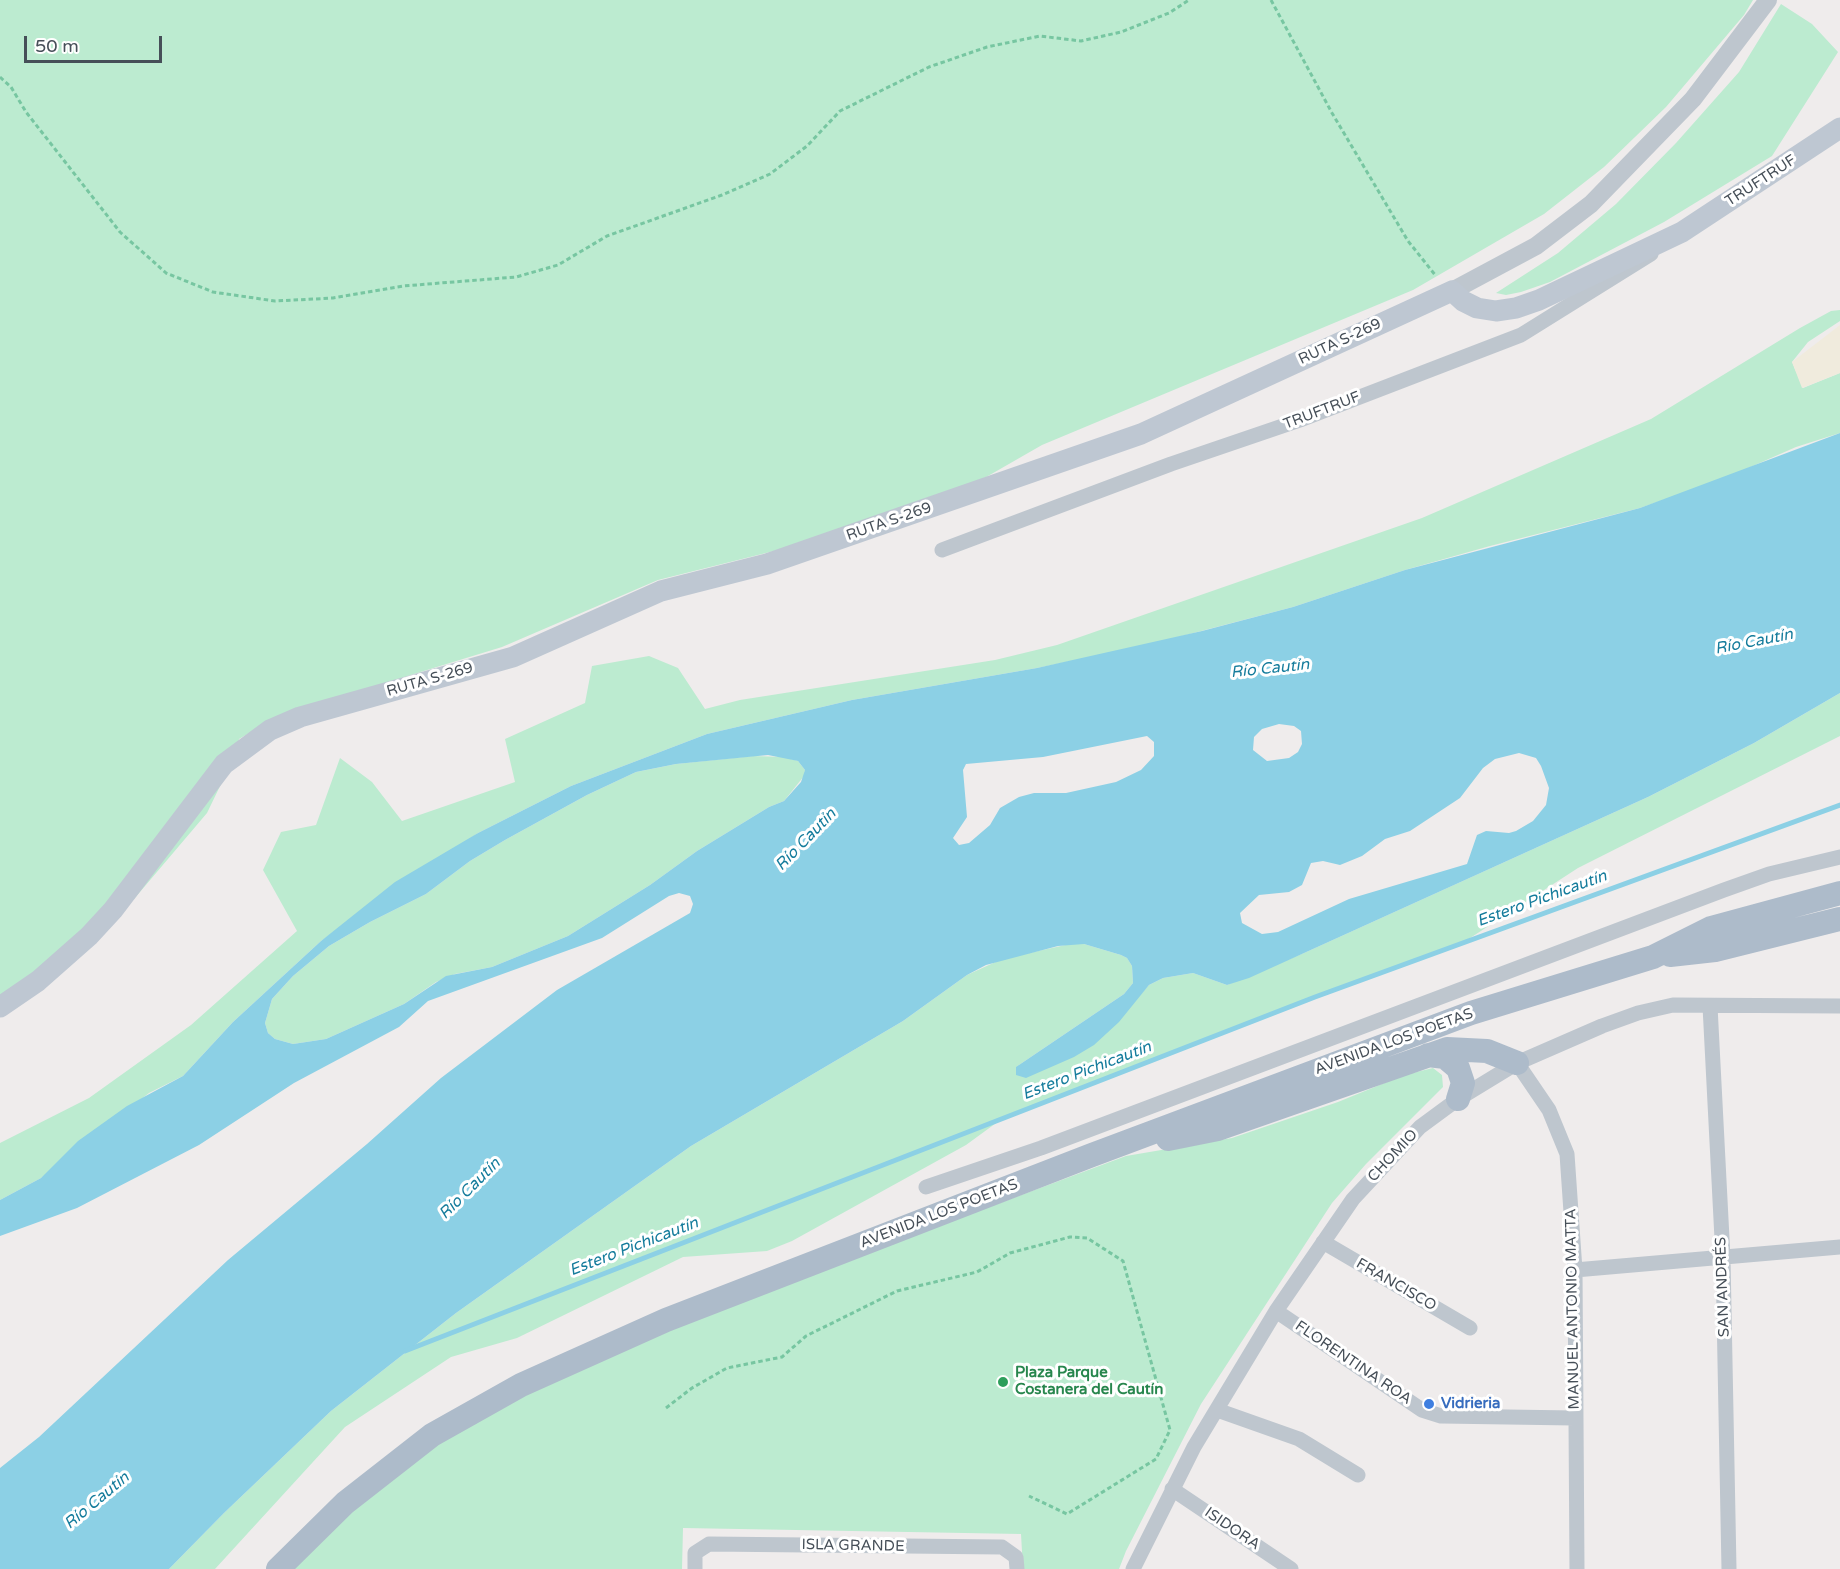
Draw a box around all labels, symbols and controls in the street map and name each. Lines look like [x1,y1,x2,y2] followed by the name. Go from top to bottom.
[27,24,165,62] scale bar
[35,35,79,57] text: 50 m
[1722,152,1800,210] street label: TRUFTRUF
[1296,315,1384,369] street label: RUTA S-269
[1281,388,1363,434] street label: TRUFTRUF
[844,499,934,545] street label: RUTA S-269
[1713,625,1795,659] water label: Río Cautín
[1230,655,1310,683] water label: Río Cautín
[385,659,475,701] street label: RUTA S-269
[772,805,840,875] water label: Río Cautín
[1475,867,1609,931] water label: Estero Pichicautín
[1312,1005,1476,1079] street label: AVENIDA LOS POETAS
[1020,1038,1154,1104] water label: Estero Pichicautín
[1364,1126,1422,1186] street label: CHOMIO
[435,1154,505,1224] water label: Río Cautín
[858,1176,1020,1252] street label: AVENIDA LOS POETAS
[1562,1208,1584,1410] street label: MANUEL ANTONIO MATTA
[567,1214,701,1280] water label: Estero Pichicautín
[1712,1237,1734,1337] street label: SAN ANDRÉS
[1353,1255,1439,1315] street label: FRANCISCO
[1291,1317,1415,1409] street label: FLORENTINA ROA
[1015,1364,1163,1399] place label: Plaza Parque Costanera del Cautín
[996,1375,1010,1389] marker: Plaza Parque Costanera del Cautín
[1441,1395,1500,1413] place label: Vidrieria
[1422,1397,1436,1411] marker: Vidrieria
[61,1468,133,1534] water label: Río Cautín
[1201,1504,1263,1554] street label: ISIDORA
[801,1536,905,1556] street label: ISLA GRANDE

